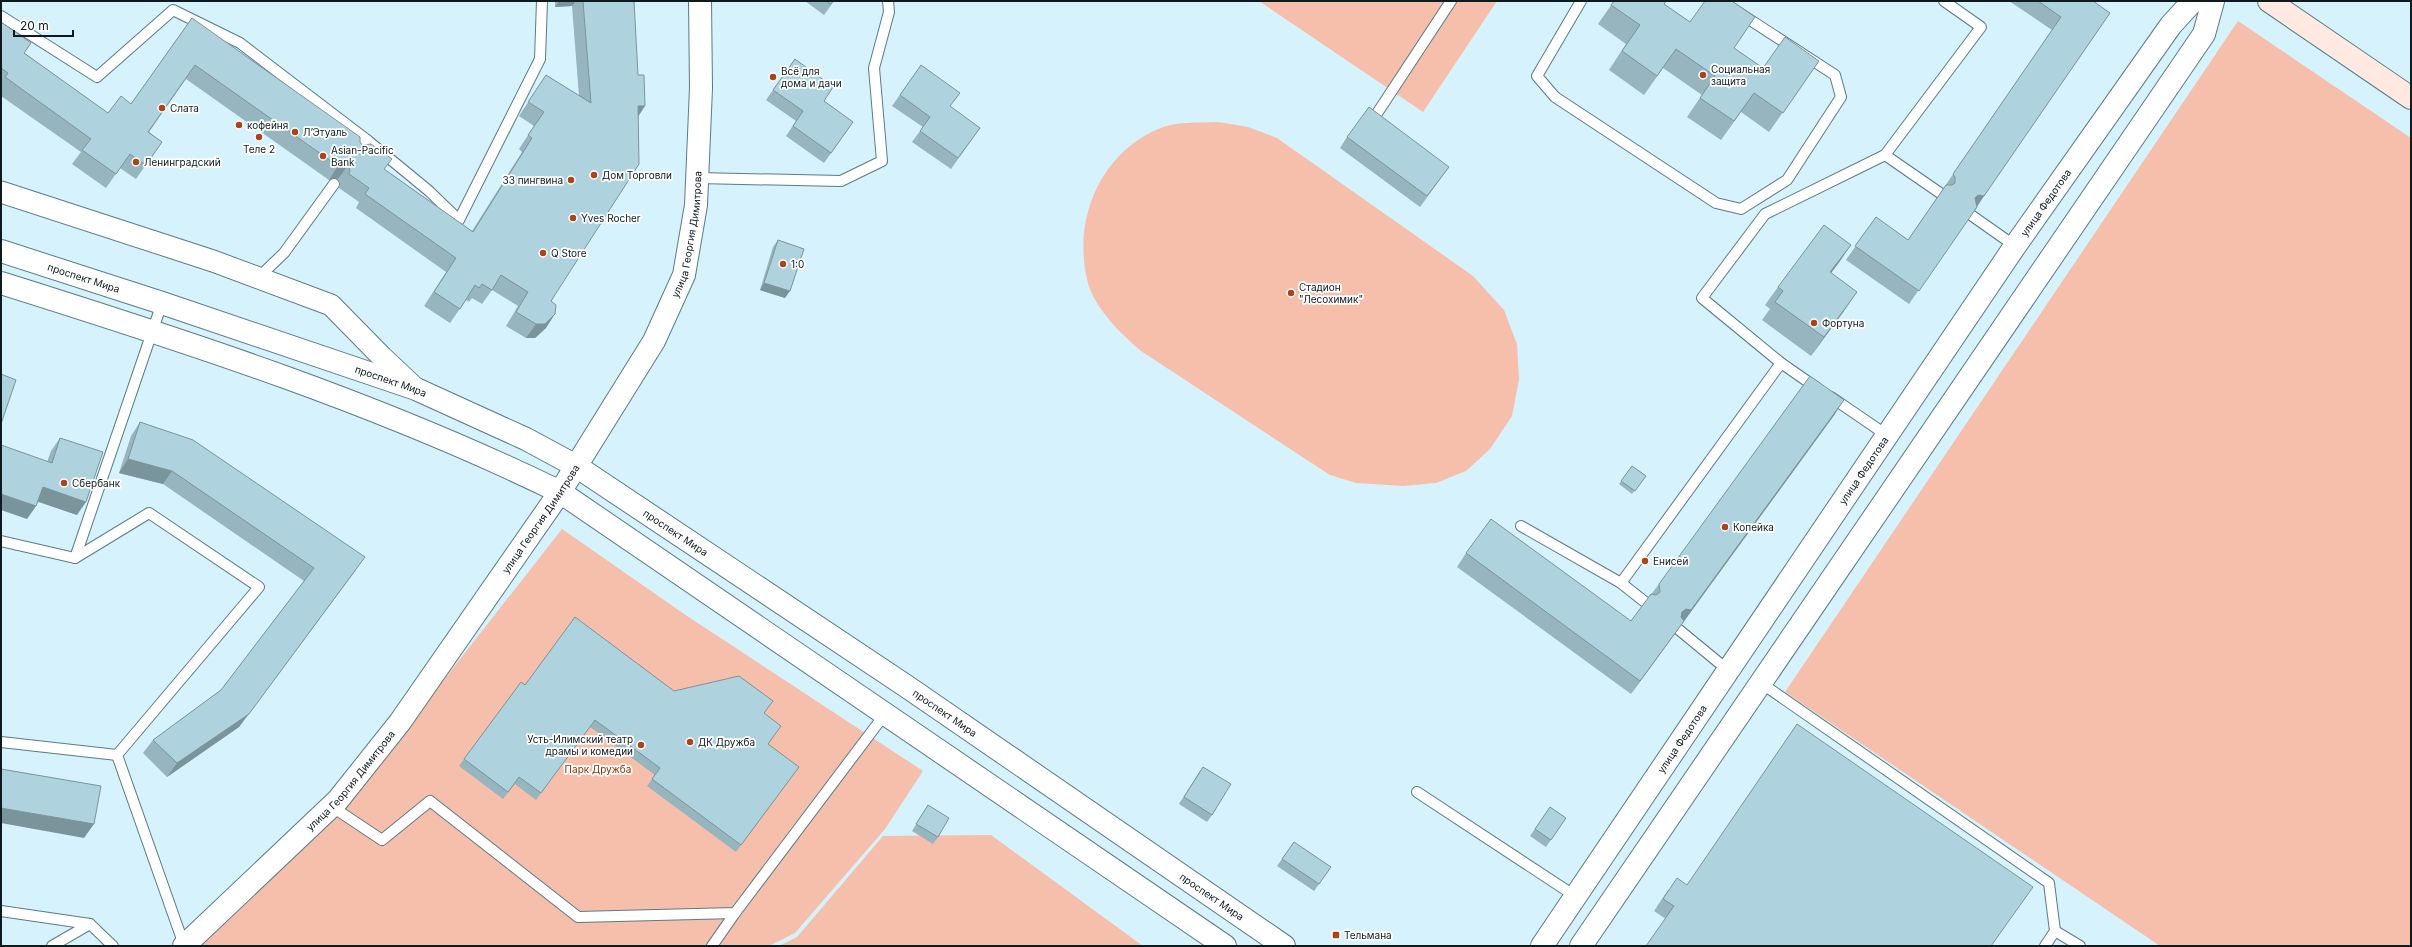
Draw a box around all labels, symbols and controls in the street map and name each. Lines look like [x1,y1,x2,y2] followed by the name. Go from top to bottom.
[14,12,73,38] scale bar
[20,18,49,33] text: 20 m
[1711,63,1770,87] place label: Социальная защита
[781,65,842,89] place label: Всё для дома и дачи
[1698,70,1708,80] marker: Социальная защита
[768,72,778,82] marker: Всё для дома и дачи
[170,102,199,114] place label: Слата
[157,103,167,113] marker: Слата
[247,119,288,131] place label: кофейня
[234,120,244,130] marker: кофейня
[303,126,348,138] place label: Л’Этуаль
[290,127,300,137] marker: Л’Этуаль
[254,132,264,142] marker: Теле 2
[243,143,275,155] place label: Теле 2
[331,144,394,168] place label: Asian-Pacific Bank
[318,151,328,161] marker: Asian-Pacific Bank
[144,156,221,168] place label: Ленинградский
[131,157,141,167] marker: Ленинградский
[2018,167,2073,238] street label: улица Федотова
[602,169,672,181] place label: Дом Торговли
[589,170,599,180] marker: Дом Торговли
[669,171,703,299] street label: улица Георгия Димитрова
[503,174,563,186] place label: 33 пингвина
[566,175,576,185] marker: 33 пингвина
[581,212,641,224] place label: Yves Rocher
[568,213,578,223] marker: Yves Rocher
[551,247,587,259] place label: Q Store
[538,248,548,258] marker: Q Store
[791,258,804,270] place label: 1:0
[778,259,788,269] marker: 1:0
[46,260,121,295] street label: проспект Мира
[1299,281,1363,305] place label: Стадион "Лесохимик"
[1286,288,1296,298] marker: Стадион "Лесохимик"
[1822,317,1864,329] place label: Фортуна
[1809,318,1819,328] marker: Фортуна
[353,363,429,399] street label: проспект Мира
[1836,434,1891,507] street label: улица Федотова
[499,462,582,576] street label: улица Георгия Димитрова
[72,477,121,489] place label: Сбербанк
[59,478,69,488] marker: Сбербанк
[641,507,710,558] street label: проспект Мира
[1733,521,1774,533] place label: Копейка
[1720,522,1730,532] marker: Копейка
[1653,555,1688,567] place label: Енисей
[1640,556,1650,566] marker: Енисей
[911,687,979,739] street label: проспект Мира
[1655,703,1709,775] street label: улица Федотова
[304,728,397,833] street label: улица Георгия Димитрова
[527,733,633,757] place label: Усть-Илимский театр драмы и комедии
[698,736,755,748] place label: ДК Дружба
[685,737,695,747] marker: ДК Дружба
[636,740,646,750] marker: Усть-Илимский театр драмы и комедии
[565,763,631,775] park label: Парк Дружба
[1178,870,1246,923] street label: проспект Мира
[1344,929,1392,941] place label: Тельмана
[1331,930,1341,940] marker: Тельмана

